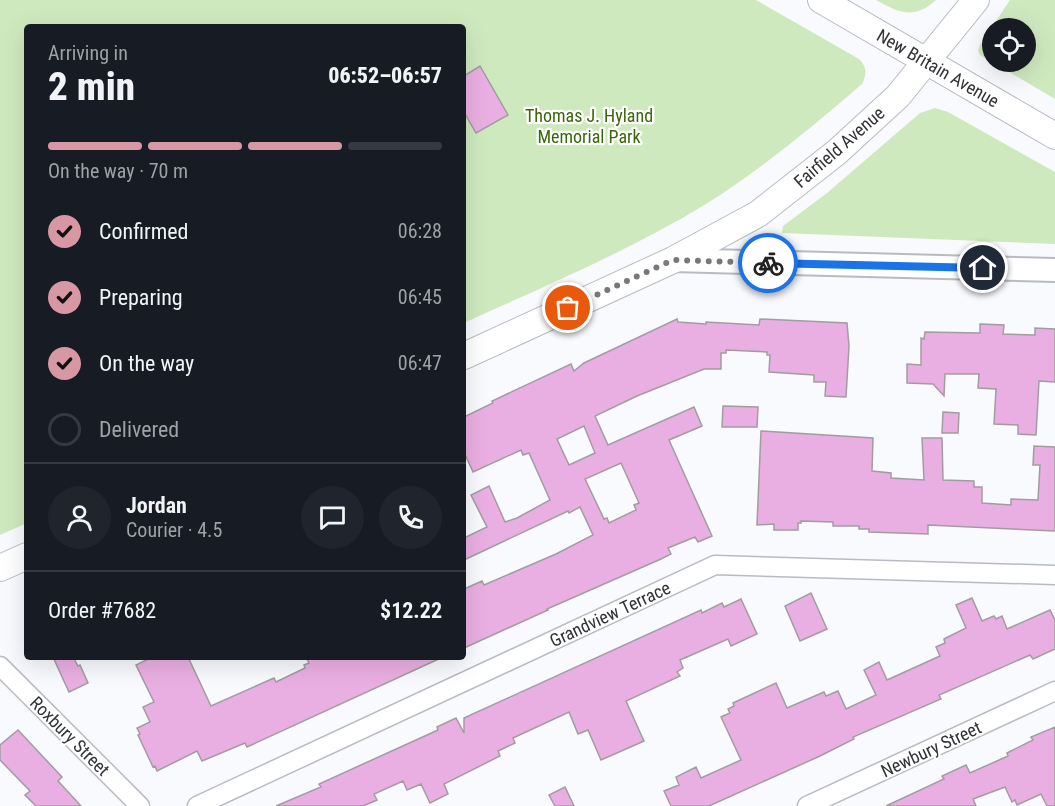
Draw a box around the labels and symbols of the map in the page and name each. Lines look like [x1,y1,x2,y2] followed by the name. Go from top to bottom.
[873,25,1003,111] street label: New Britain Avenue
[790,102,888,192] street label: Fairfield Avenue
[525,105,653,147] park label: Thomas J. Hyland Memorial Park
[738,233,798,293] courier
[957,242,1008,293] pin
[542,282,593,333] pin
[546,577,674,651] street label: Grandview Terrace
[26,692,114,780] street label: Roxbury Street
[877,717,985,781] street label: Newbury Street

